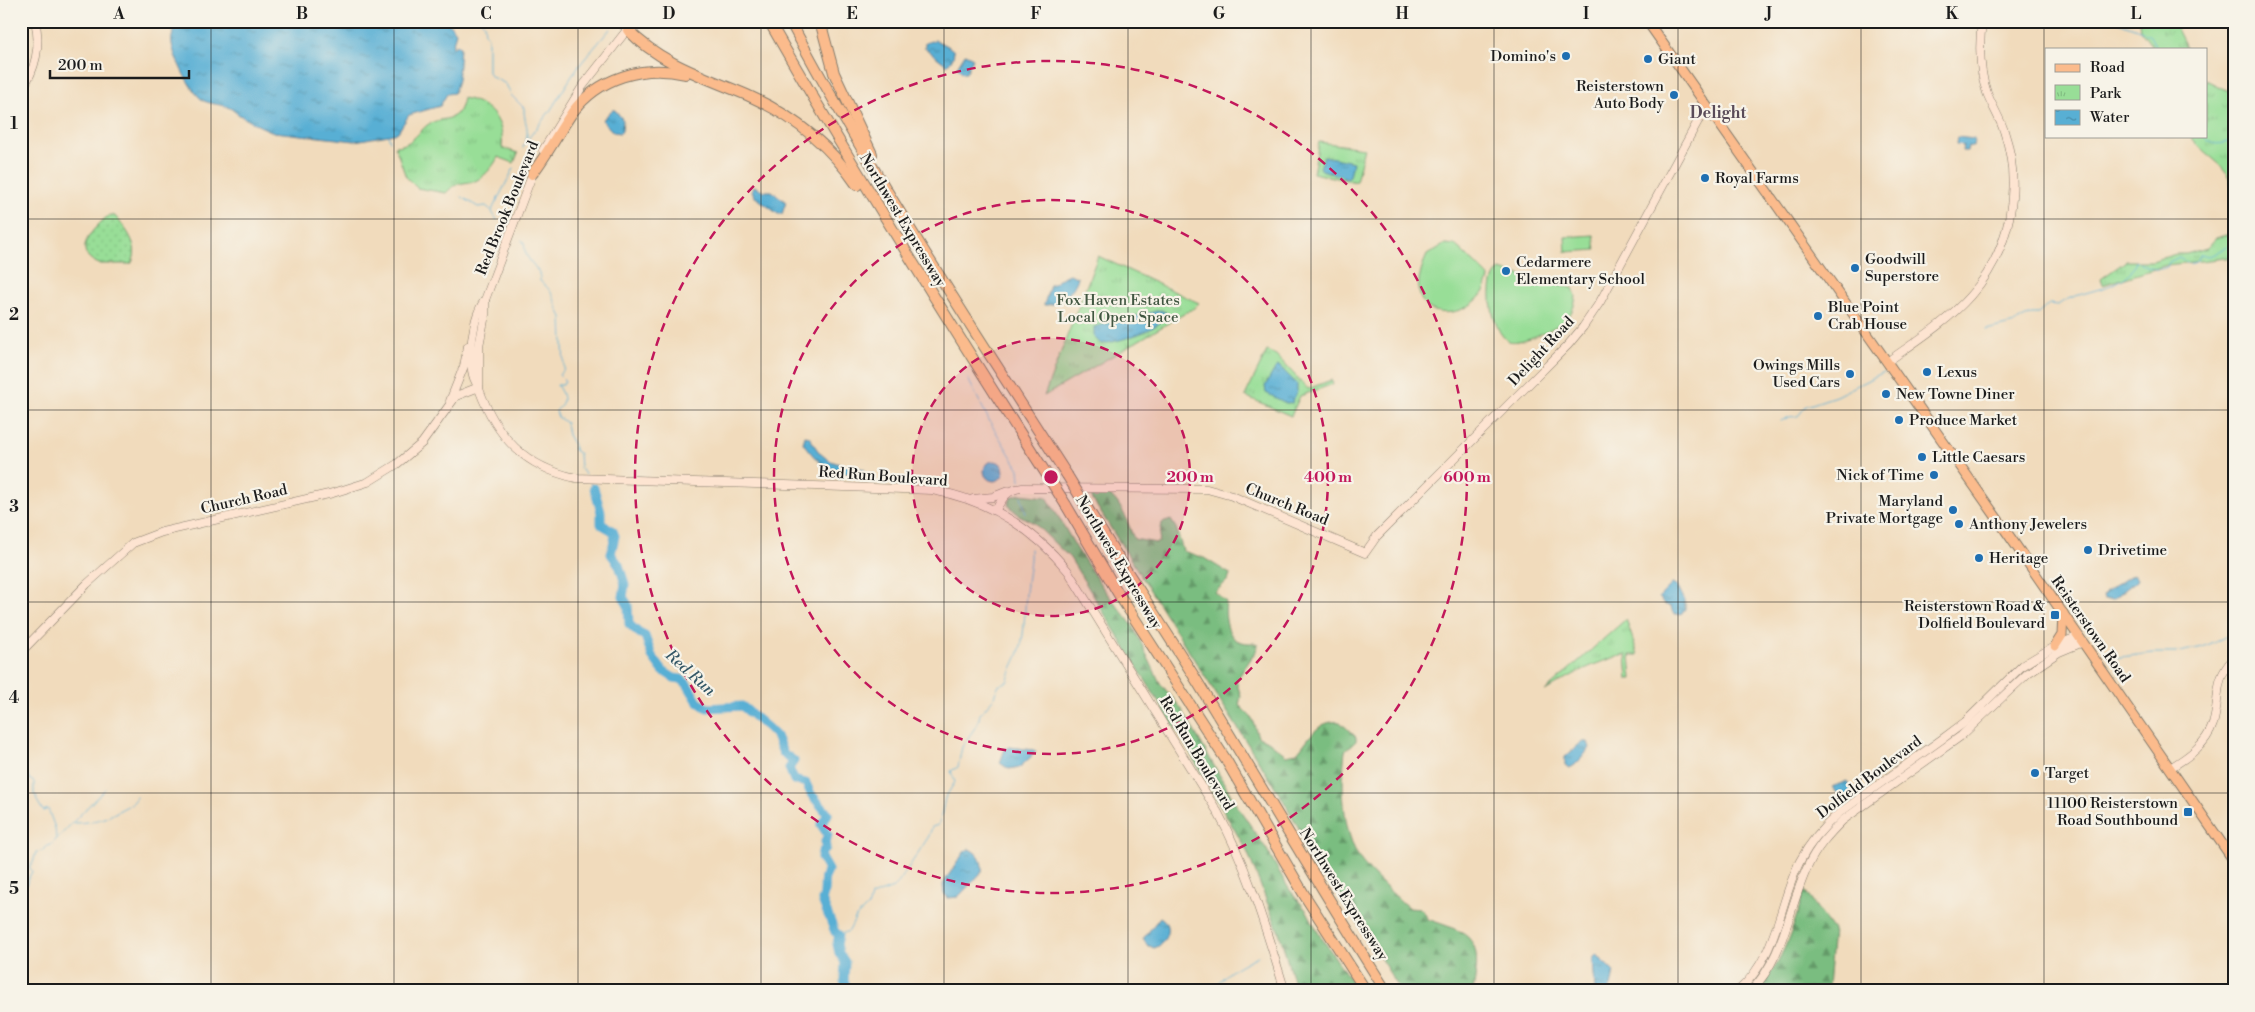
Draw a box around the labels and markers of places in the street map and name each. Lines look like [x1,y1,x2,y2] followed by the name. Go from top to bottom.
[1491,47,1556,66] place label: Domino's
[1560,50,1572,62] marker: Domino's
[1658,50,1697,69] place label: Giant
[1642,53,1654,65] marker: Giant
[1576,77,1665,113] place label: Reisterstown Auto Body
[1668,89,1680,101] marker: Reisterstown Auto Body
[1715,169,1799,188] place label: Royal Farms
[1699,172,1711,184] marker: Royal Farms
[1865,250,1939,286] place label: Goodwill Superstore
[1516,253,1645,289] place label: Cedarmere Elementary School
[1849,262,1861,274] marker: Goodwill Superstore
[1500,265,1512,277] marker: Cedarmere Elementary School
[1827,298,1907,334] place label: Blue Point Crab House
[1812,310,1824,322] marker: Blue Point Crab House
[1753,356,1840,392] place label: Owings Mills Used Cars
[1937,363,1977,382] place label: Lexus
[1921,366,1933,378] marker: Lexus
[1844,368,1856,380] marker: Owings Mills Used Cars
[1896,385,2015,404] place label: New Towne Diner
[1880,388,1892,400] marker: New Towne Diner
[1909,411,2018,430] place label: Produce Market
[1893,414,1905,426] marker: Produce Market
[1932,448,2025,467] place label: Little Caesars
[1916,451,1928,463] marker: Little Caesars
[1837,466,1924,485] place label: Nick of Time
[1042,468,1060,486] centre of rings
[1928,469,1940,481] marker: Nick of Time
[1826,492,1943,528] place label: Maryland Private Mortgage
[1947,504,1959,516] marker: Maryland Private Mortgage
[1968,515,2087,534] place label: Anthony Jewelers
[1953,518,1965,530] marker: Anthony Jewelers
[2098,541,2167,560] place label: Drivetime
[2082,544,2094,556] marker: Drivetime
[1989,549,2048,568] place label: Heritage
[1973,552,1985,564] marker: Heritage
[1904,597,2045,633] place label: Reisterstown Road & Dolfield Boulevard
[2049,609,2061,621] marker: Reisterstown Road & Dolfield Boulevard
[2045,764,2090,783] place label: Target
[2029,767,2041,779] marker: Target
[2047,794,2178,830] place label: 11100 Reisterstown Road Southbound
[2182,806,2194,818] marker: 11100 Reisterstown Road Southbound

